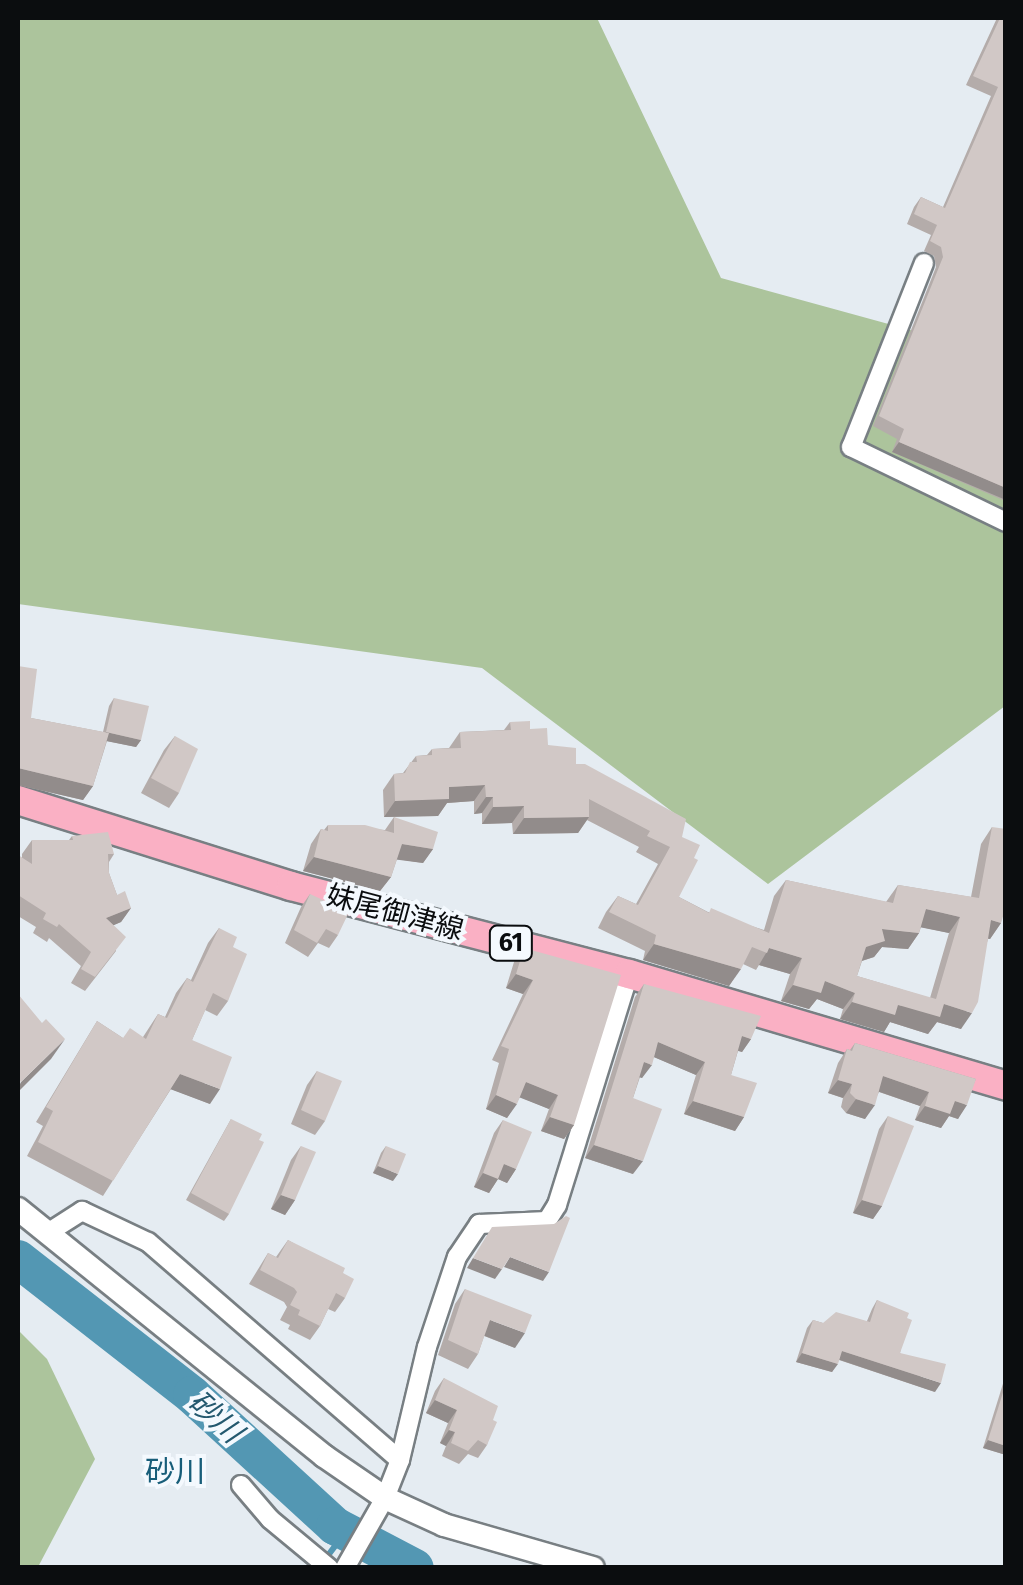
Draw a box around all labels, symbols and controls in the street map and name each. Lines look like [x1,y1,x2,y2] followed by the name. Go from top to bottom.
[323,879,467,947] street label: 妹尾御津線
[488,923,534,963] road number: 61
[181,1384,249,1450] water label: 砂川
[145,1454,205,1490] district label: 砂川

